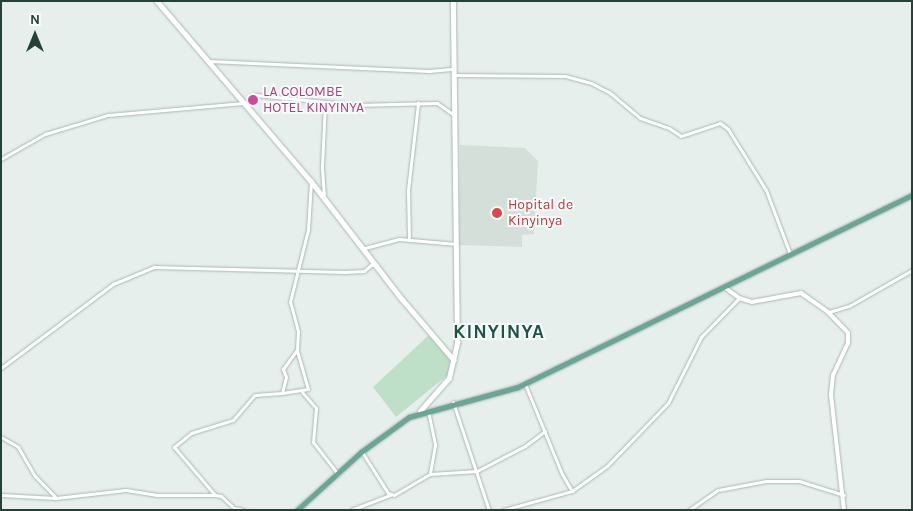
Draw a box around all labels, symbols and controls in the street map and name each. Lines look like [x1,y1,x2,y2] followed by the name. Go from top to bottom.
[10,10,60,60] north arrow
[30,11,40,28] text: N
[263,84,364,116] place label: LA COLOMBE HOTEL KINYINYA
[247,94,259,106] marker: LA COLOMBE HOTEL KINYINYA
[508,197,573,230] place label: Hopital de Kinyinya
[490,206,504,220] marker: Hopital de Kinyinya
[452,322,546,344] district label: KINYINYA

